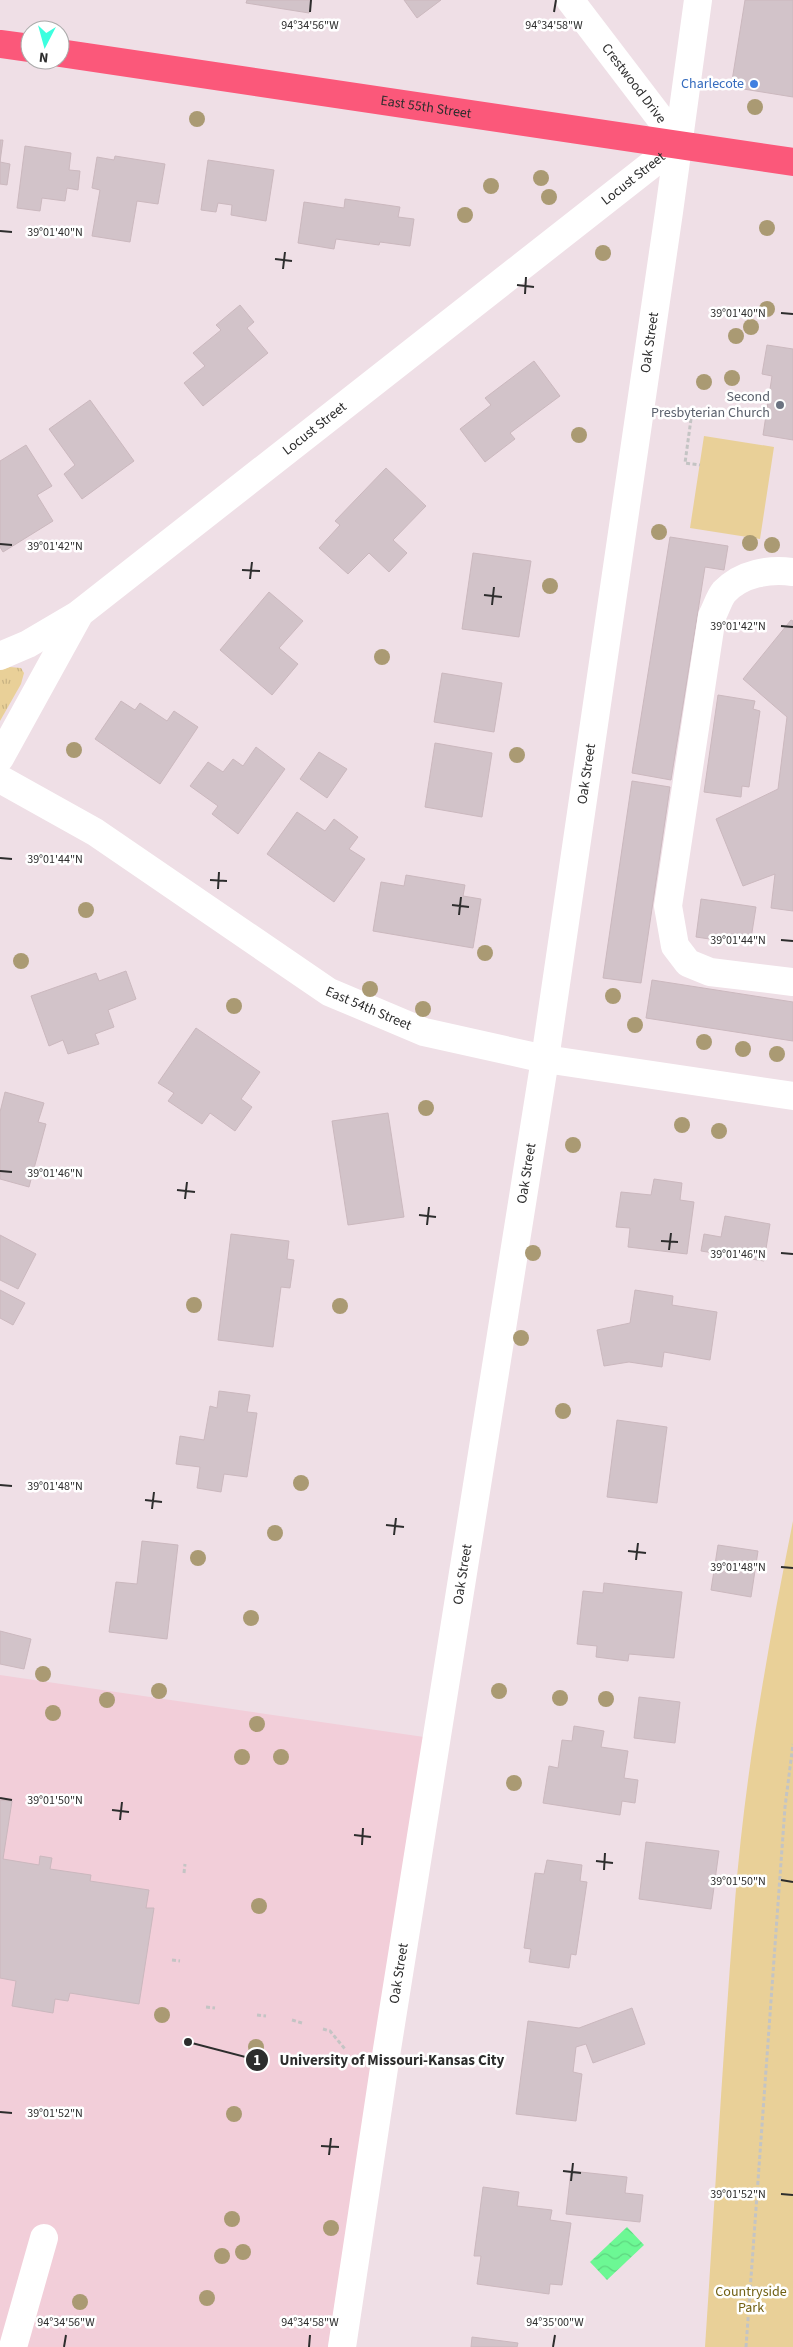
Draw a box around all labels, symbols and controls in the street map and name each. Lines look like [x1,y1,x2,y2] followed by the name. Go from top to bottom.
[281,17,339,34] text: 94°34'56"W
[525,17,583,34] text: 94°34'58"W
[20,20,70,70] north arrow
[597,39,671,128] street label: Crestwood Drive
[38,47,49,67] text: N
[681,74,744,94] place label: Charlecote
[748,78,760,90] marker: Charlecote
[379,91,473,124] street label: East 55th Street
[597,147,670,210] street label: Locust Street
[27,224,83,241] text: 39°01'40"N
[710,305,766,322] text: 39°01'40"N
[636,311,664,374] street label: Oak Street
[651,387,770,423] place label: Second Presbyterian Church
[278,397,351,460] street label: Locust Street
[774,399,786,411] marker: Second Presbyterian Church
[27,538,83,555] text: 39°01'42"N
[710,618,766,635] text: 39°01'42"N
[572,742,601,806] street label: Oak Street
[27,851,83,868] text: 39°01'44"N
[710,932,766,949] text: 39°01'44"N
[322,982,415,1036] street label: East 54th Street
[512,1141,541,1205] street label: Oak Street
[27,1165,83,1182] text: 39°01'46"N
[710,1246,766,1263] text: 39°01'46"N
[27,1478,83,1495] text: 39°01'48"N
[448,1542,478,1606] street label: Oak Street
[710,1559,766,1576] text: 39°01'48"N
[27,1792,83,1809] text: 39°01'50"N
[710,1873,766,1890] text: 39°01'50"N
[384,1941,414,2005] street label: Oak Street
[245,2045,515,2075] callout: University of Missouri-Kansas City
[253,2050,261,2071] text: 1
[280,2050,505,2071] text: University of Missouri-Kansas City
[27,2105,83,2122] text: 39°01'52"N
[710,2186,766,2203] text: 39°01'52"N
[715,2282,787,2318] park label: Countryside Park
[37,2314,95,2331] text: 94°34'56"W
[281,2314,339,2331] text: 94°34'58"W
[526,2314,584,2331] text: 94°35'00"W

